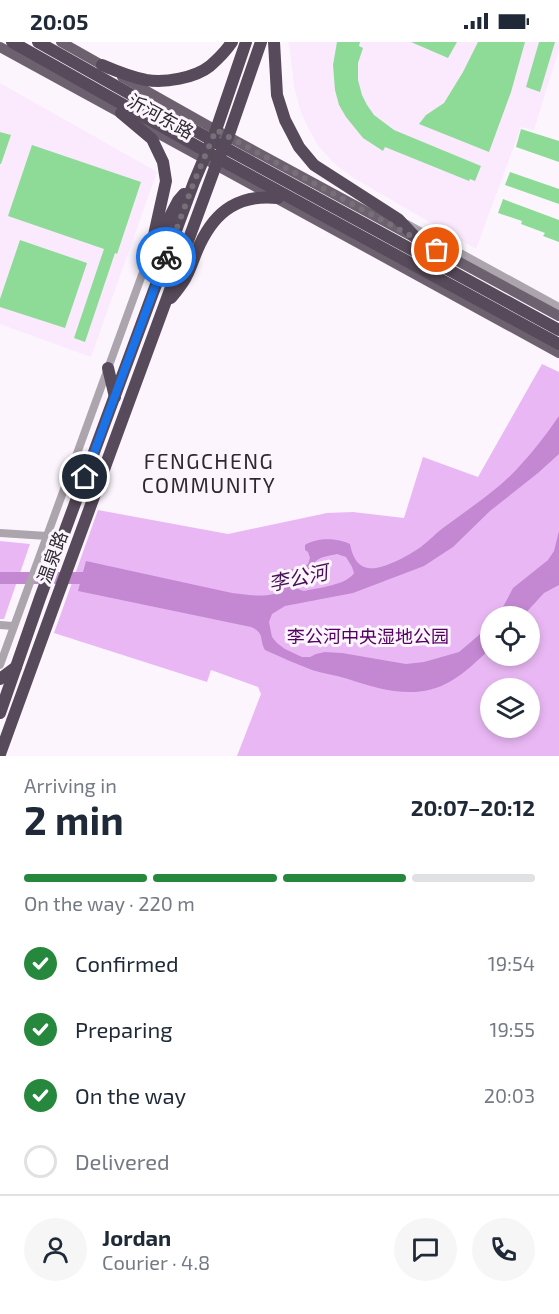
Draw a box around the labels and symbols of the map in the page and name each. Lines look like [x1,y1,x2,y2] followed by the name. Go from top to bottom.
[124,89,198,143] street label: 沂河东路
[411,224,462,275] pin
[136,227,196,287] courier
[142,448,276,497] district label: FENGCHENG COMMUNITY
[59,451,110,502] pin
[32,528,72,586] street label: 温泉路
[266,558,334,595] water label: 李公河
[287,625,449,647] park label: 李公河中央湿地公园

